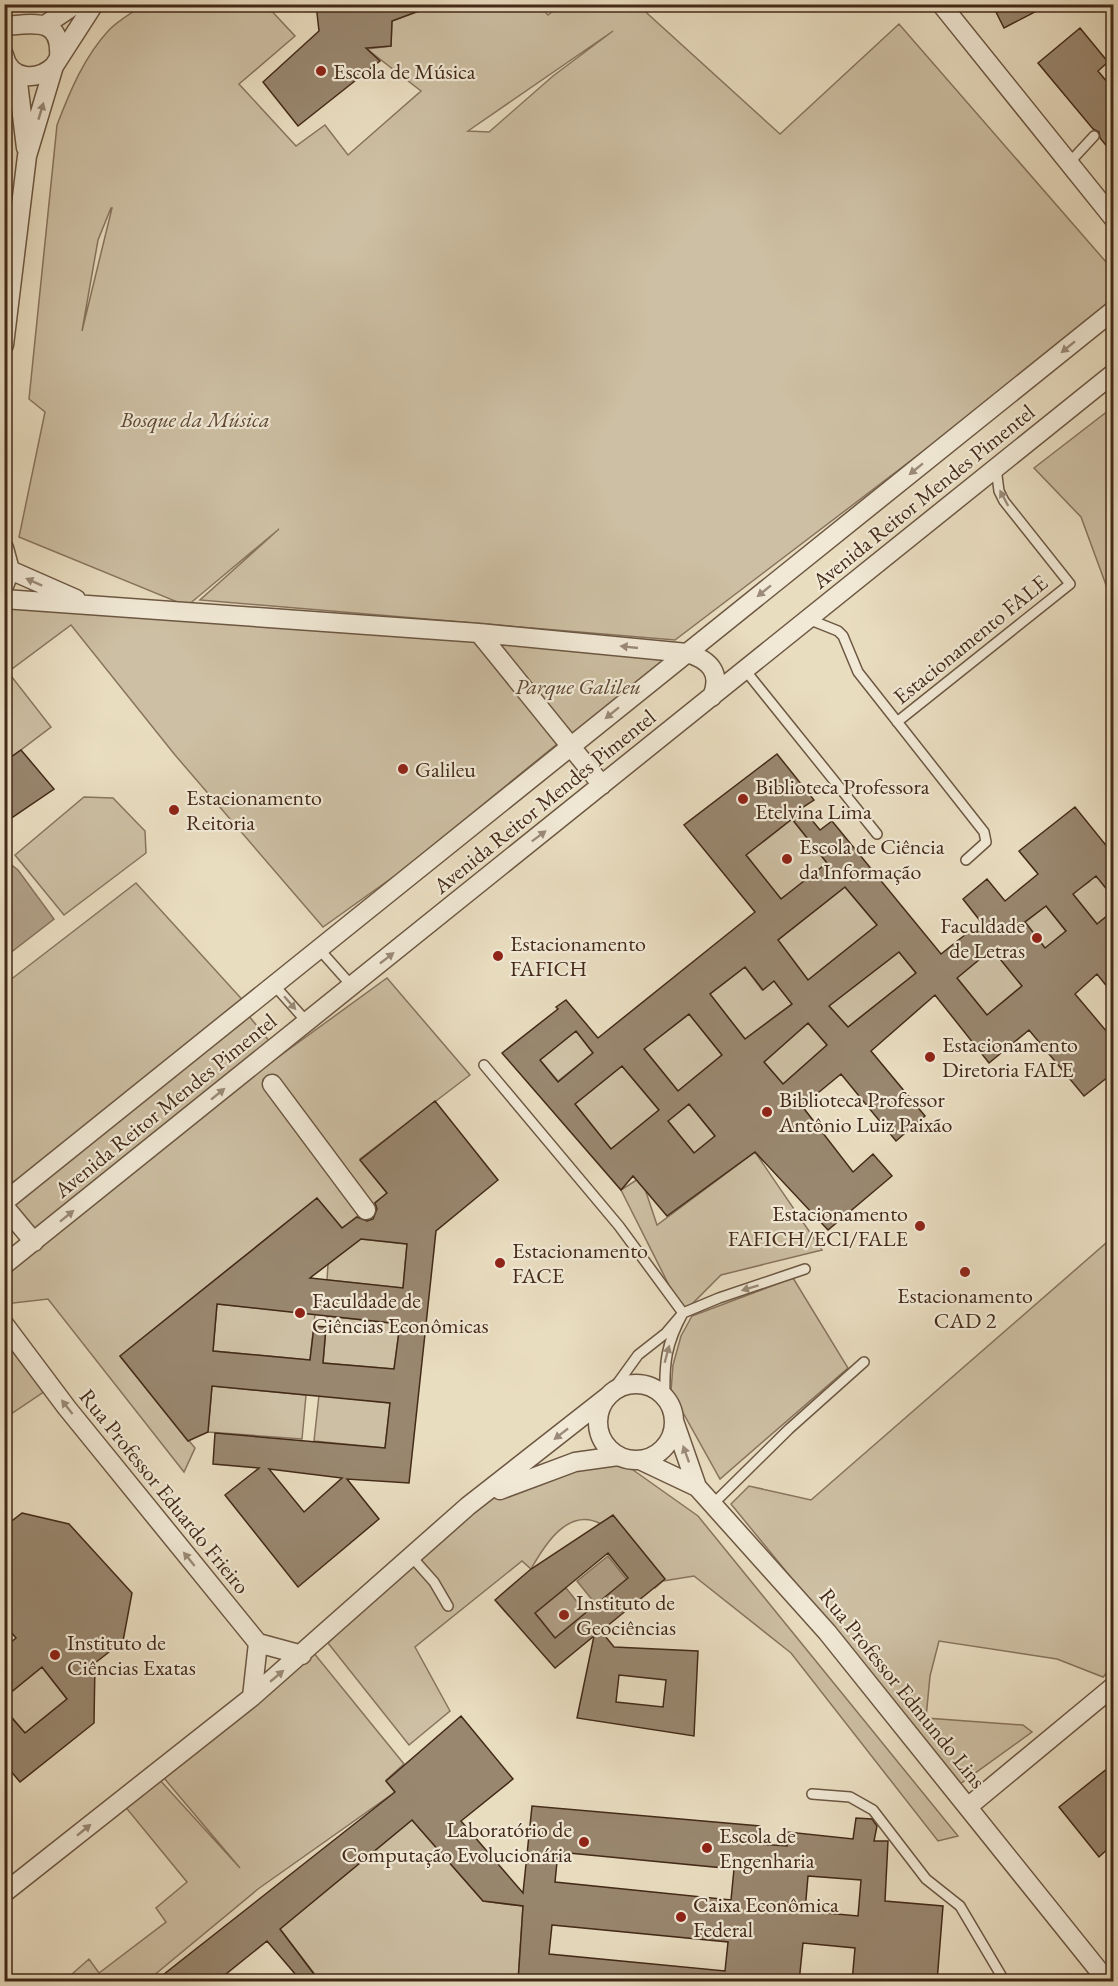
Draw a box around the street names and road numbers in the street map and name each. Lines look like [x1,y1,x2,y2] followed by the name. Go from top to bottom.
[805,398,1041,596] street label: Avenida Reitor Mendes Pimentel
[887,568,1053,711] street label: Estacionamento FALE
[426,703,662,901] street label: Avenida Reitor Mendes Pimentel
[47,1007,283,1205] street label: Avenida Reitor Mendes Pimentel
[73,1383,257,1600] street label: Rua Professor Eduardo Frieiro
[813,1582,992,1794] street label: Rua Professor Edmundo Lins

